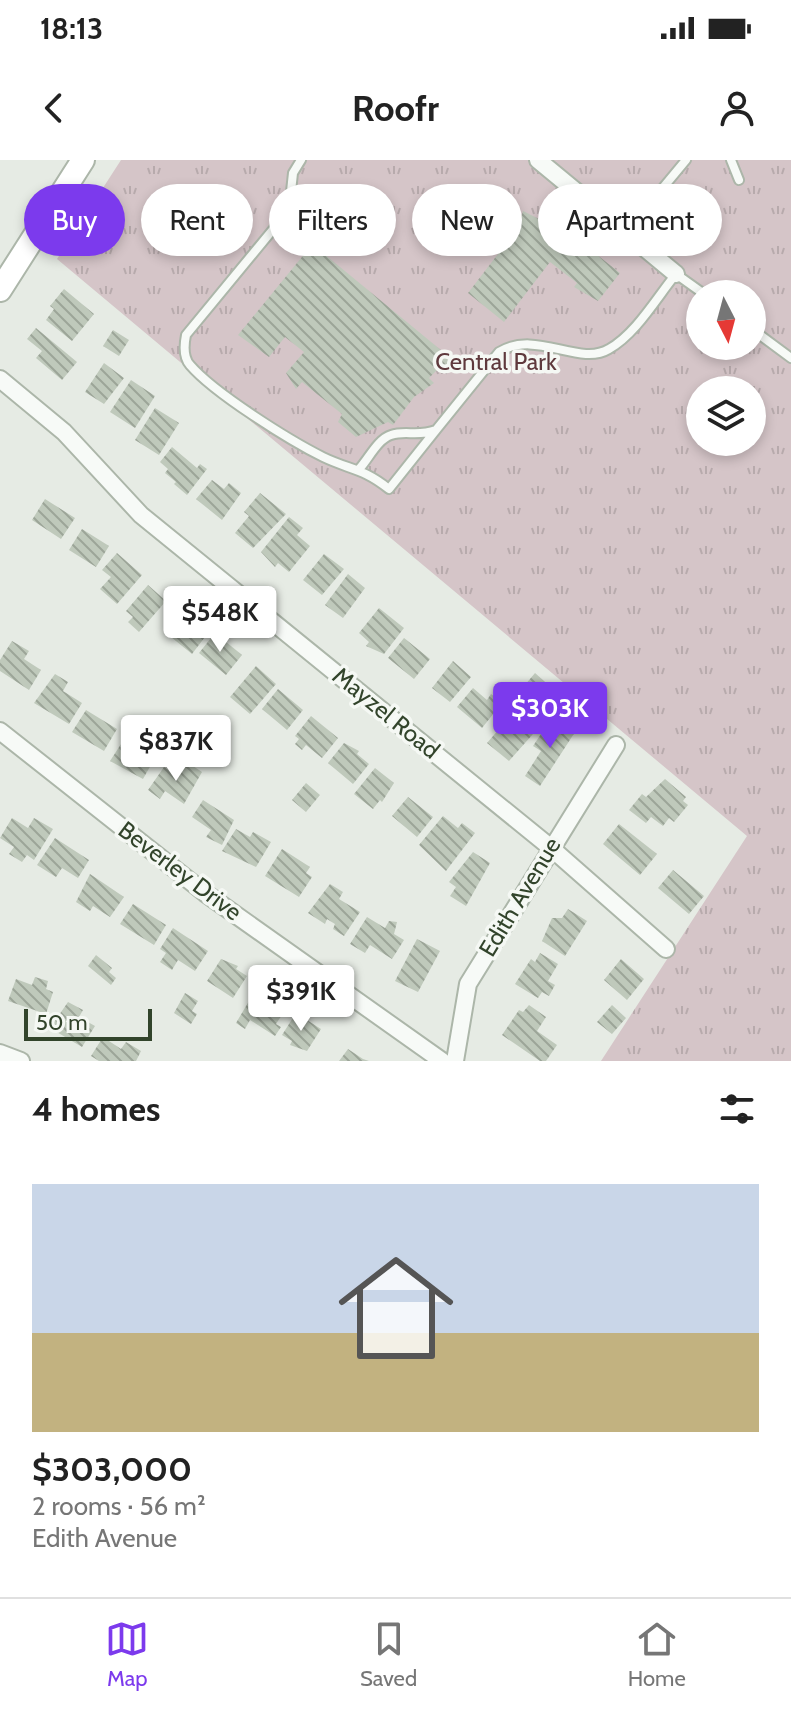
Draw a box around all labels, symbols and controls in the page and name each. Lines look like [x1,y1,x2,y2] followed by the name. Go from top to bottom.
[40,10,103,47] text: 18:13
[32,86,76,130] icon: back
[352,86,439,130] text: Roofr
[715,86,759,130] icon: person
[24,184,125,256] chip: Buy
[141,184,253,256] chip: Rent
[269,184,396,256] chip: Filters
[412,184,522,256] chip: New
[538,184,722,256] chip: Apartment
[686,280,766,360] north arrow
[686,280,766,456] map controls
[435,347,557,376] park label: Central Park
[686,376,766,456] button: layers
[164,586,276,654] pin: $548K
[181,596,259,628] text: $548K
[327,661,446,764] street label: Mayzel Road
[494,682,606,750] pin: $303K
[511,692,589,724] text: $303K
[120,715,232,783] pin: $837K
[139,725,213,757] text: $837K
[113,815,248,926] street label: Beverley Drive
[473,832,566,962] street label: Edith Avenue
[245,965,357,1033] pin: $391K
[266,975,336,1007] text: $391K
[24,1005,152,1041] scale bar
[36,1009,88,1036] text: 50 m
[715,1087,759,1131] icon: filters
[32,1088,160,1130] text: 4 homes
[324,1236,468,1380] icon: home
[32,1448,192,1490] text: $303,000
[32,1490,206,1522] text: 2 rooms · 56 m²
[32,1522,177,1554] text: Edith Avenue
[105,1617,149,1692] tab: Map
[360,1617,417,1692] tab: Saved
[628,1617,686,1692] tab: Home

